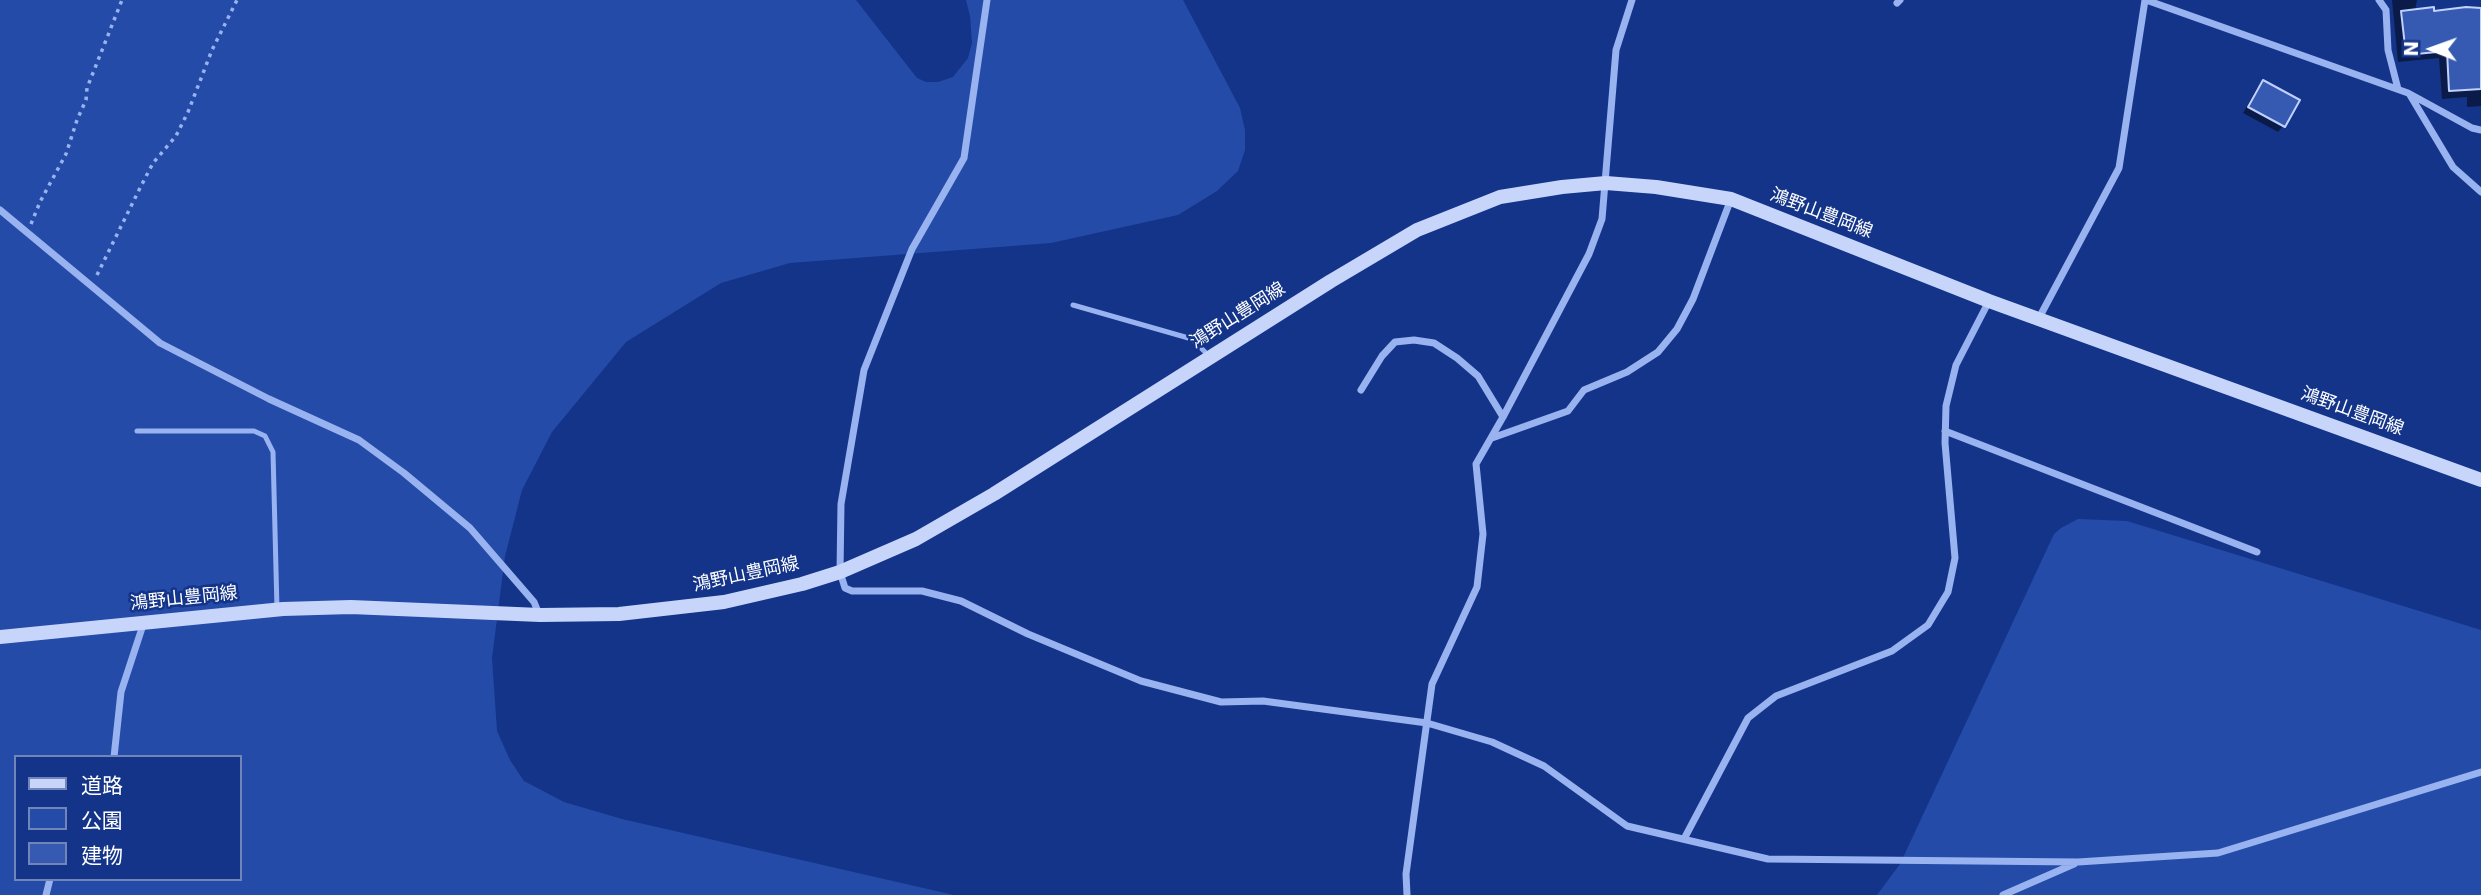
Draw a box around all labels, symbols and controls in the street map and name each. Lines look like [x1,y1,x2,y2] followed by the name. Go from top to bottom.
[2397,14,2467,84] north arrow
[2400,40,2422,57] text: N
[1767,185,1875,243] street label: 鴻野山豊岡線
[1186,278,1290,354] street label: 鴻野山豊岡線
[2298,383,2406,441] street label: 鴻野山豊岡線
[691,553,801,597] street label: 鴻野山豊岡線
[129,583,239,615] street label: 鴻野山豊岡線
[14,755,242,881] legend
[81,774,123,798] text: 道路
[81,809,123,833] text: 公園
[81,844,123,868] text: 建物

